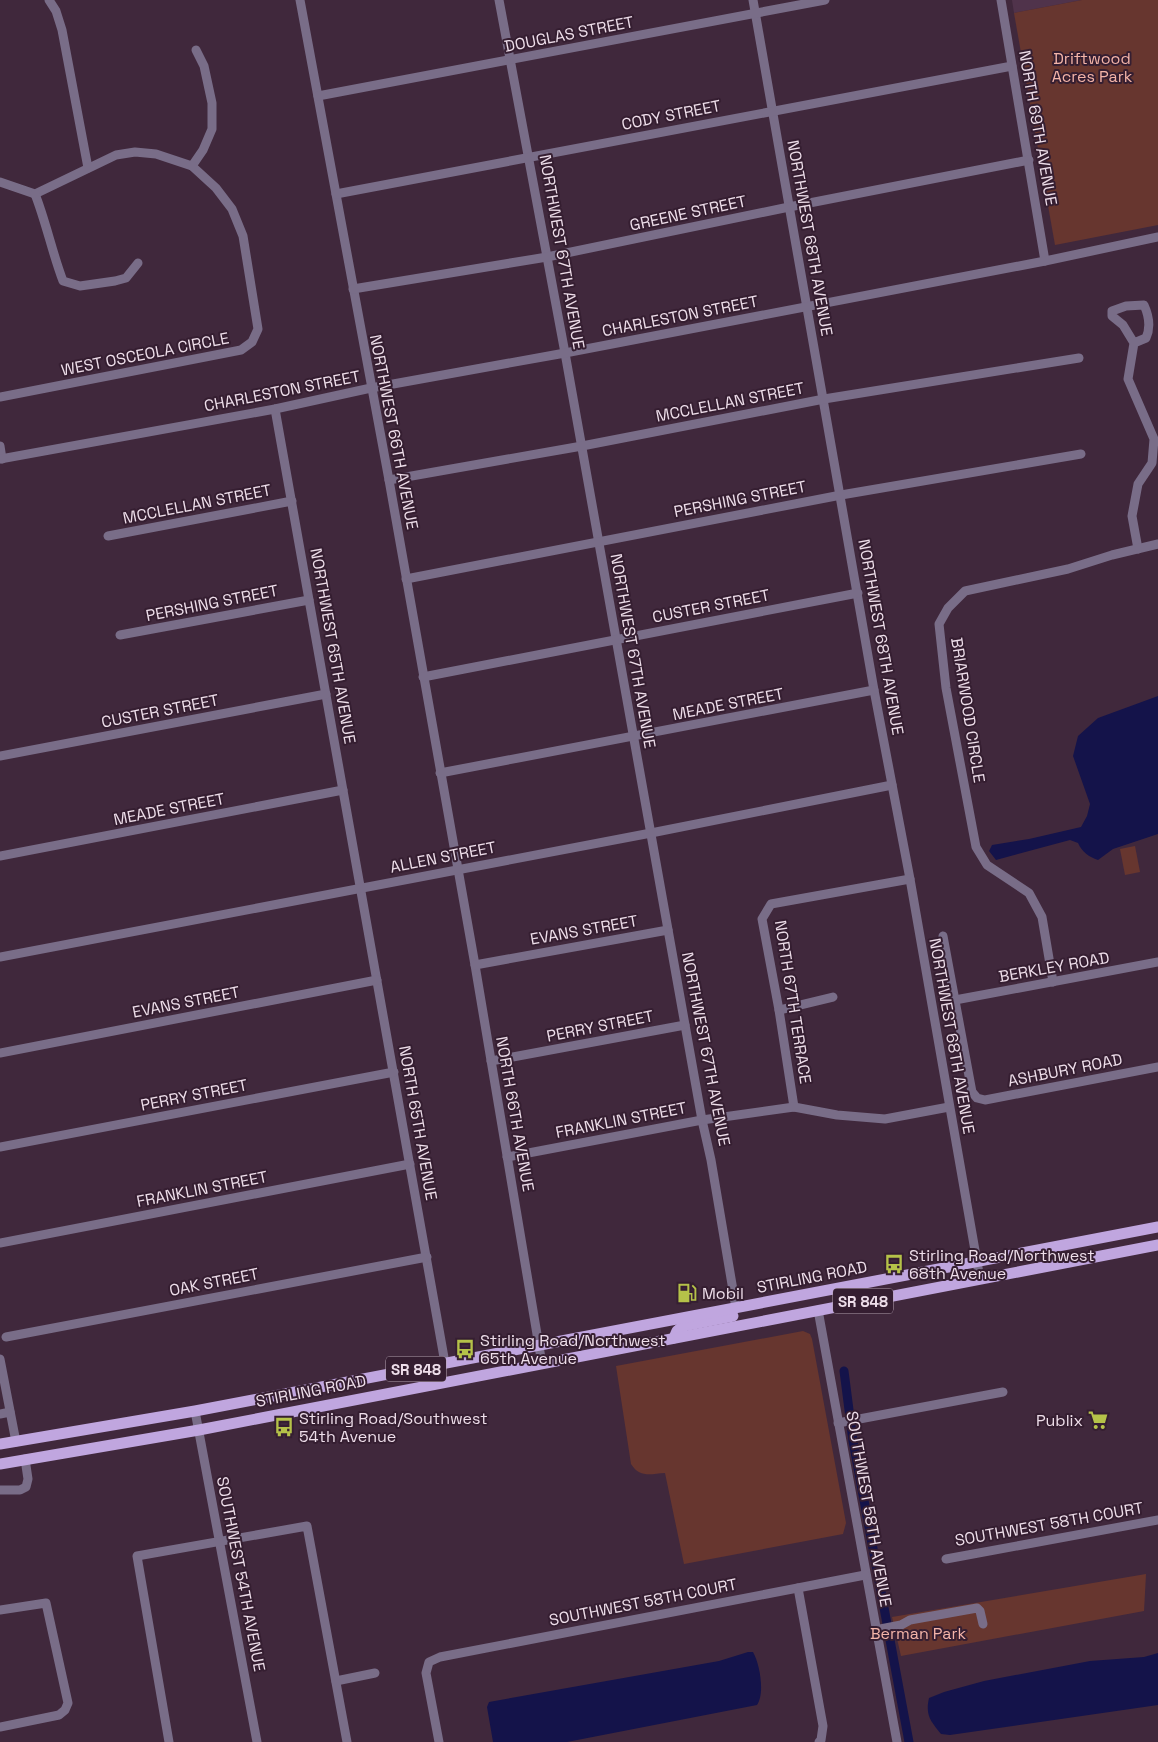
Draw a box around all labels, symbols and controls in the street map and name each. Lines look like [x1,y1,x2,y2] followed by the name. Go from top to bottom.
[502,11,636,57] street label: DOUGLAS STREET
[1052,48,1133,87] park label: Driftwood Acres Park
[1014,49,1062,207] street label: NORTH 69TH AVENUE
[620,95,722,135] street label: CODY STREET
[782,138,838,338] street label: NORTHWEST 68TH AVENUE
[535,153,589,351] street label: NORTHWEST 67TH AVENUE
[628,190,748,236] street label: GREENE STREET
[600,291,760,341] street label: CHARLESTON STREET
[59,327,231,381] street label: WEST OSCEOLA CIRCLE
[365,333,423,531] street label: NORTHWEST 66TH AVENUE
[202,366,362,416] street label: CHARLESTON STREET
[654,377,806,427] street label: MCCLELLAN STREET
[672,476,808,522] street label: PERSHING STREET
[121,479,273,529] street label: MCCLELLAN STREET
[853,537,909,737] street label: NORTHWEST 68TH AVENUE
[305,547,361,745] street label: NORTHWEST 65TH AVENUE
[606,552,660,750] street label: NORTHWEST 67TH AVENUE
[144,580,280,626] street label: PERSHING STREET
[651,584,771,628] street label: CUSTER STREET
[946,636,990,784] street label: BRIARWOOD CIRCLE
[671,683,785,725] street label: MEADE STREET
[100,689,220,733] street label: CUSTER STREET
[112,788,226,830] street label: MEADE STREET
[388,836,498,878] street label: ALLEN STREET
[529,910,639,950] street label: EVANS STREET
[770,919,816,1085] street label: NORTH 67TH TERRACE
[924,936,980,1136] street label: NORTHWEST 68TH AVENUE
[997,947,1111,987] street label: BERKLEY ROAD
[677,950,735,1148] street label: NORTHWEST 67TH AVENUE
[131,981,241,1023] street label: EVANS STREET
[545,1005,655,1047] street label: PERRY STREET
[491,1035,539,1193] street label: NORTH 66TH AVENUE
[394,1044,442,1202] street label: NORTH 65TH AVENUE
[1006,1049,1124,1091] street label: ASHBURY ROAD
[139,1074,249,1116] street label: PERRY STREET
[554,1097,688,1143] street label: FRANKLIN STREET
[135,1166,269,1212] street label: FRANKLIN STREET
[909,1245,1095,1284] place label: Stirling Road/Northwest 68th Avenue
[883,1253,905,1275] bus stop icon: Stirling Road/Northwest 68th Avenue
[755,1256,869,1298] street label: STIRLING ROAD
[167,1263,261,1301] street label: OAK STREET
[676,1282,698,1304] fuel station icon: Mobil
[702,1283,744,1304] place label: Mobil
[833,1288,893,1314] road number: SR 848
[480,1330,666,1369] place label: Stirling Road/Northwest 65th Avenue
[454,1338,476,1360] bus stop icon: Stirling Road/Northwest 65th Avenue
[386,1356,446,1382] road number: SR 848
[254,1370,368,1412] street label: STIRLING ROAD
[299,1408,488,1447] place label: Stirling Road/Southwest 54th Avenue
[1087,1409,1109,1431] supermarket icon: Publix
[841,1410,897,1608] street label: SOUTHWEST 58TH AVENUE
[1036,1410,1083,1431] place label: Publix
[273,1416,295,1438] bus stop icon: Stirling Road/Southwest 54th Avenue
[212,1475,270,1673] street label: SOUTHWEST 54TH AVENUE
[953,1497,1145,1551] street label: SOUTHWEST 58TH COURT
[547,1573,739,1631] street label: SOUTHWEST 58TH COURT
[870,1623,967,1644] park label: Berman Park

